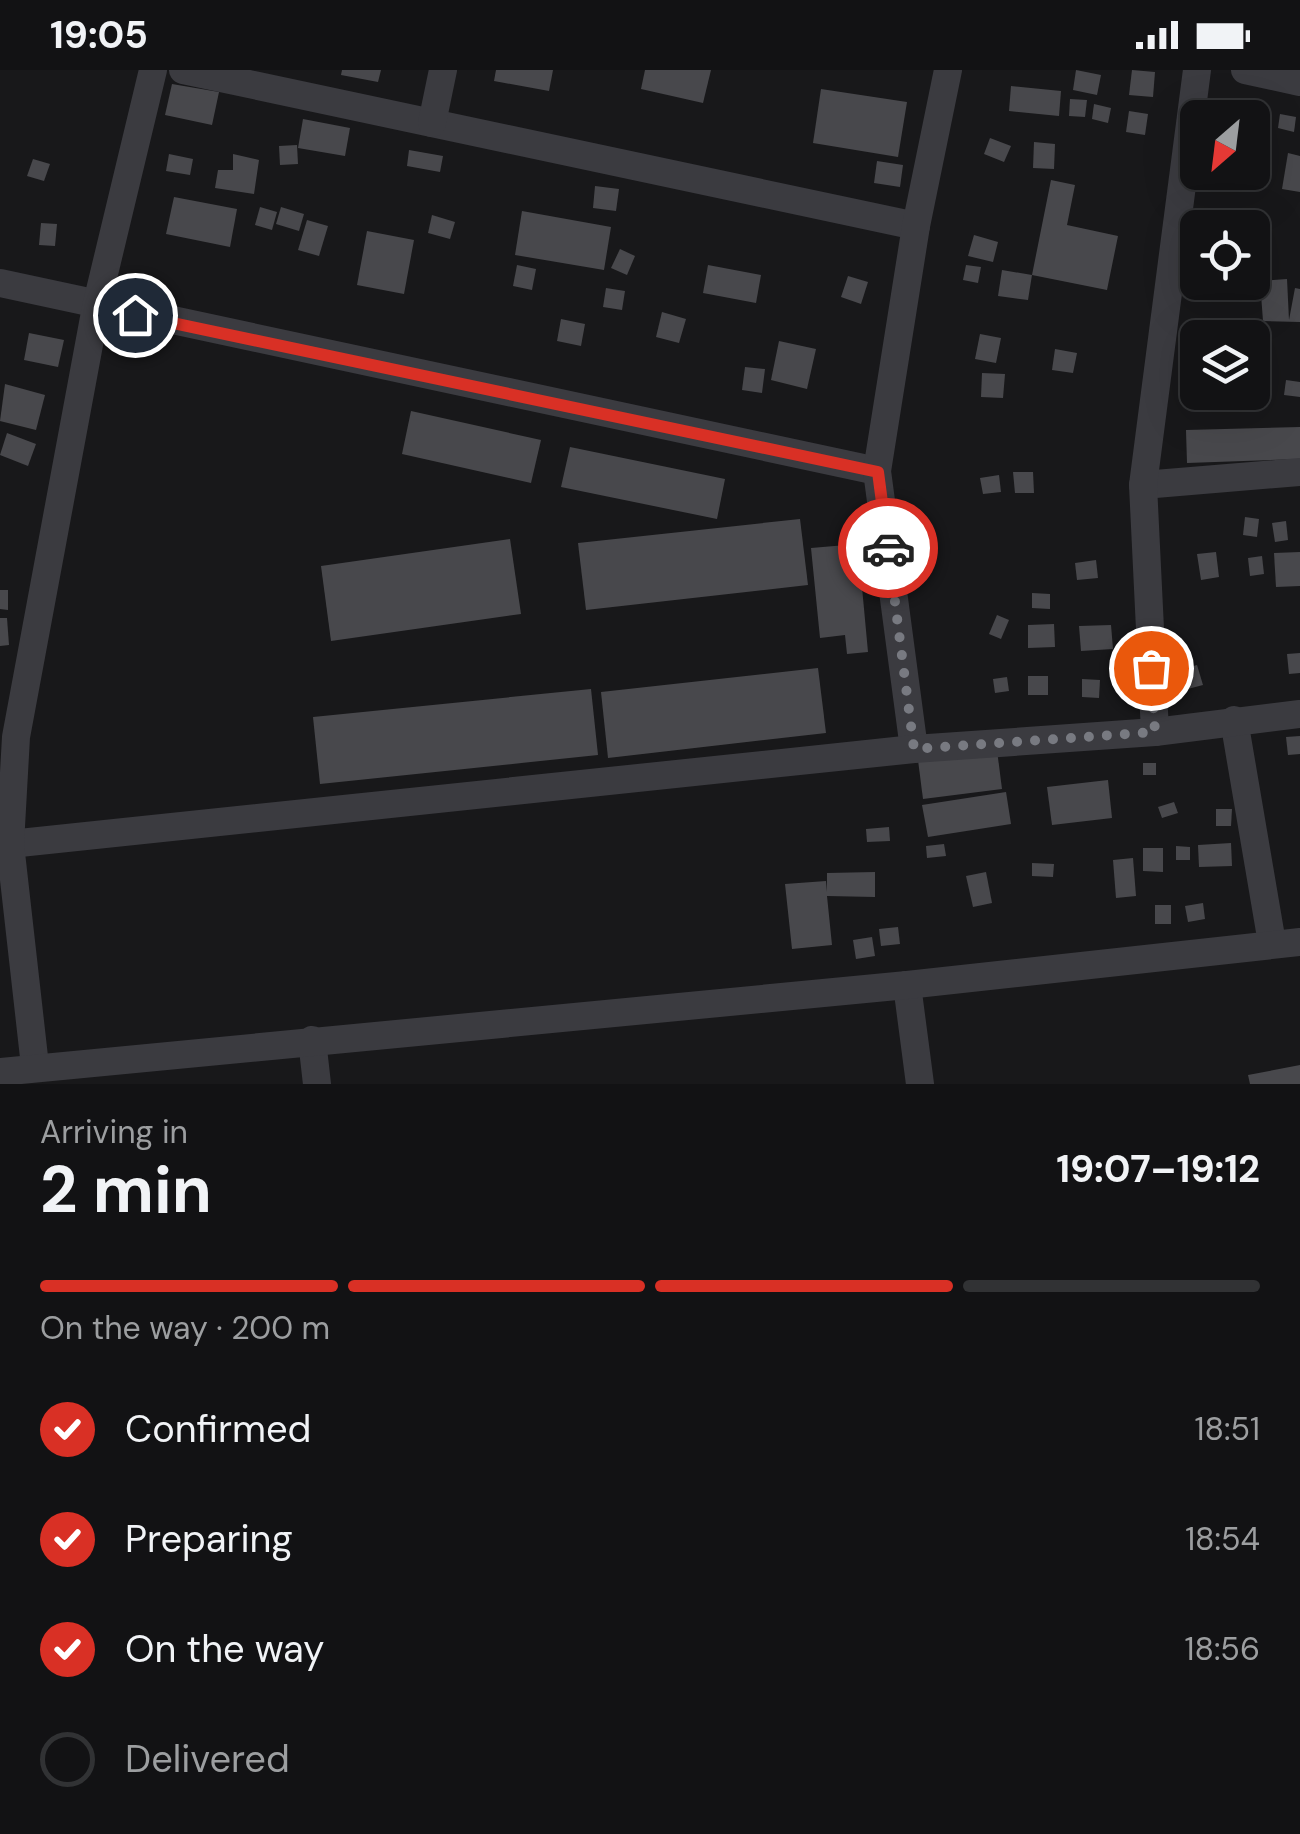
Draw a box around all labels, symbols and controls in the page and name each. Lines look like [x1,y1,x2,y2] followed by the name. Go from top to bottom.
[50,10,148,60] text: 19:05
[1180,100,1270,190] north arrow
[1180,100,1270,410] map controls
[1180,210,1270,300] button: locate
[93,273,178,358] pin
[108,288,163,343] icon: home
[1180,320,1270,410] button: layers
[838,498,938,598] courier
[861,521,916,576] icon: car
[1109,626,1194,711] pin
[1124,641,1179,696] icon: bag
[40,1111,188,1153] text: Arriving in
[1056,1144,1260,1194] text: 19:07–19:12
[40,1148,212,1232] text: 2 min
[40,1307,330,1349] text: On the way · 200 m
[40,1402,95,1457] icon: check
[125,1404,311,1454] text: Confirmed
[1195,1408,1260,1450] text: 18:51
[40,1512,95,1567] icon: check
[125,1514,293,1564] text: Preparing
[1185,1518,1260,1560] text: 18:54
[40,1622,95,1677] icon: check
[125,1624,324,1674] text: On the way
[1184,1628,1260,1670] text: 18:56
[125,1734,290,1784] text: Delivered

